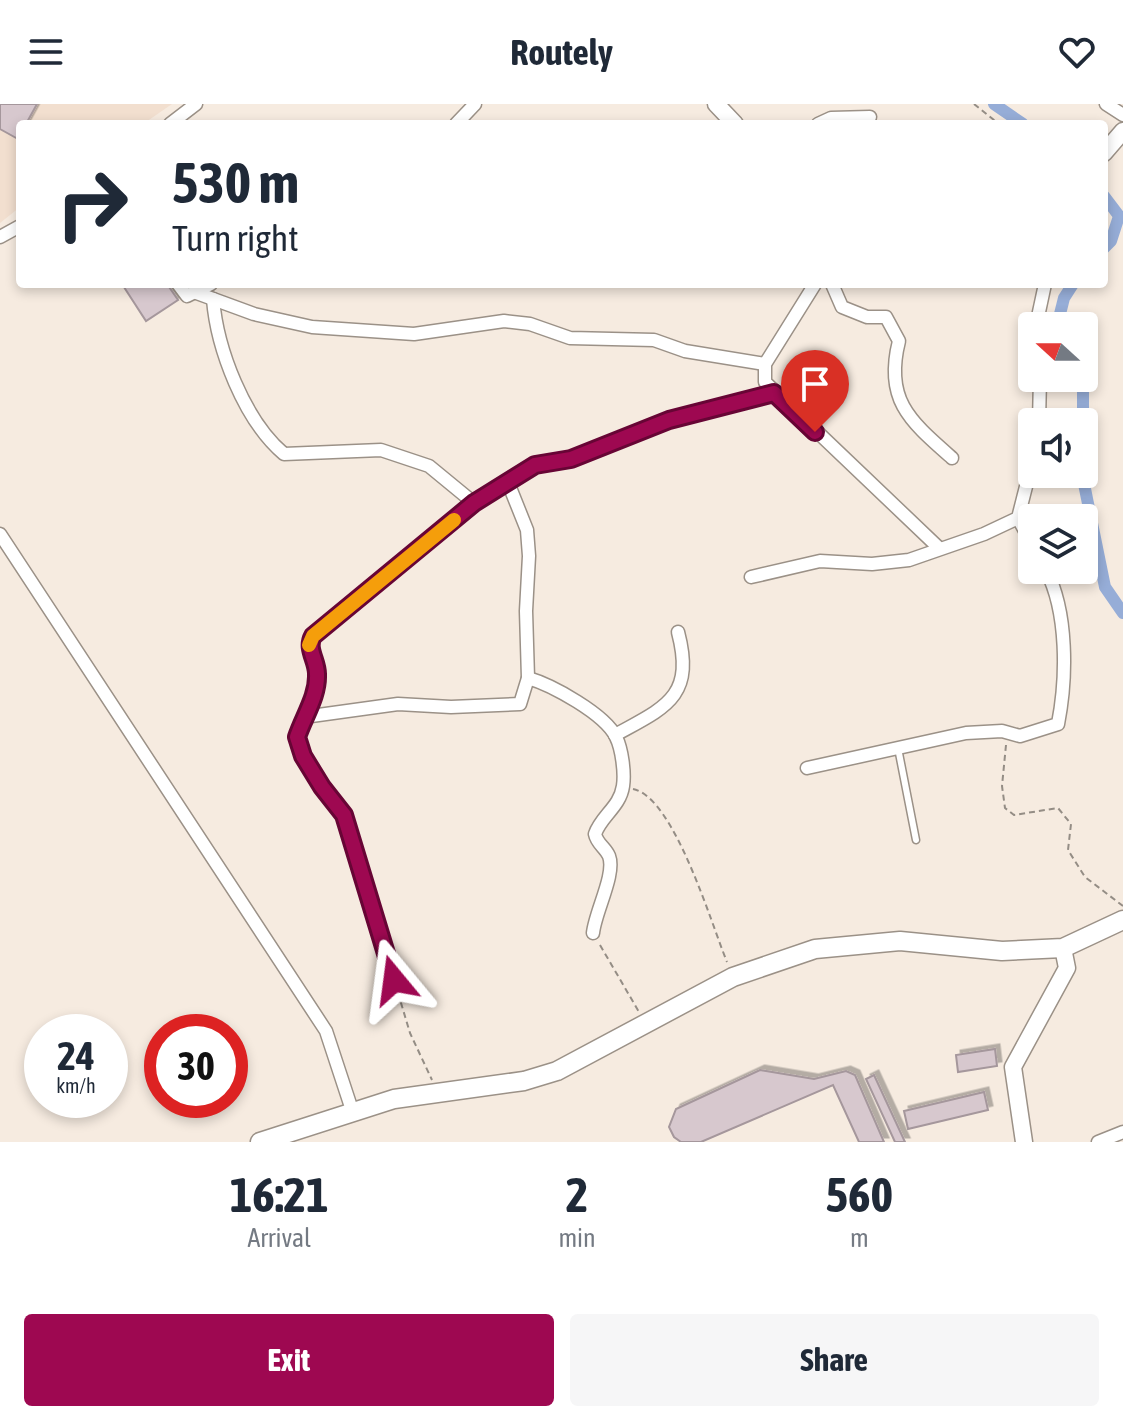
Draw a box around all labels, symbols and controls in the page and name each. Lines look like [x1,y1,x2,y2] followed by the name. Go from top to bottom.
[24,30,68,74] icon: menu
[1055,30,1099,74] icon: heart
[510,31,613,73] text: Routely
[172,151,299,215] text: 530 m
[40,152,144,256] icon: right
[172,217,299,259] text: Turn right
[1018,312,1098,392] north arrow
[1018,312,1098,584] map controls
[781,350,849,432] pin
[793,362,837,406] icon: arrive
[1018,408,1098,488] button: sound
[1018,504,1098,584] button: layers
[352,938,436,1022] position arrow
[144,1014,248,1118] speed limit sign: 30
[57,1033,95,1078] text: 24
[56,1074,96,1097] text: km/h
[230,1167,329,1222] text: 16:21
[566,1167,588,1222] text: 2
[826,1167,893,1222] text: 560
[247,1223,311,1253] text: Arrival
[558,1223,596,1253] text: min
[850,1223,869,1253] text: m
[24,1314,554,1406] button: Exit
[570,1314,1099,1406] button: Share

